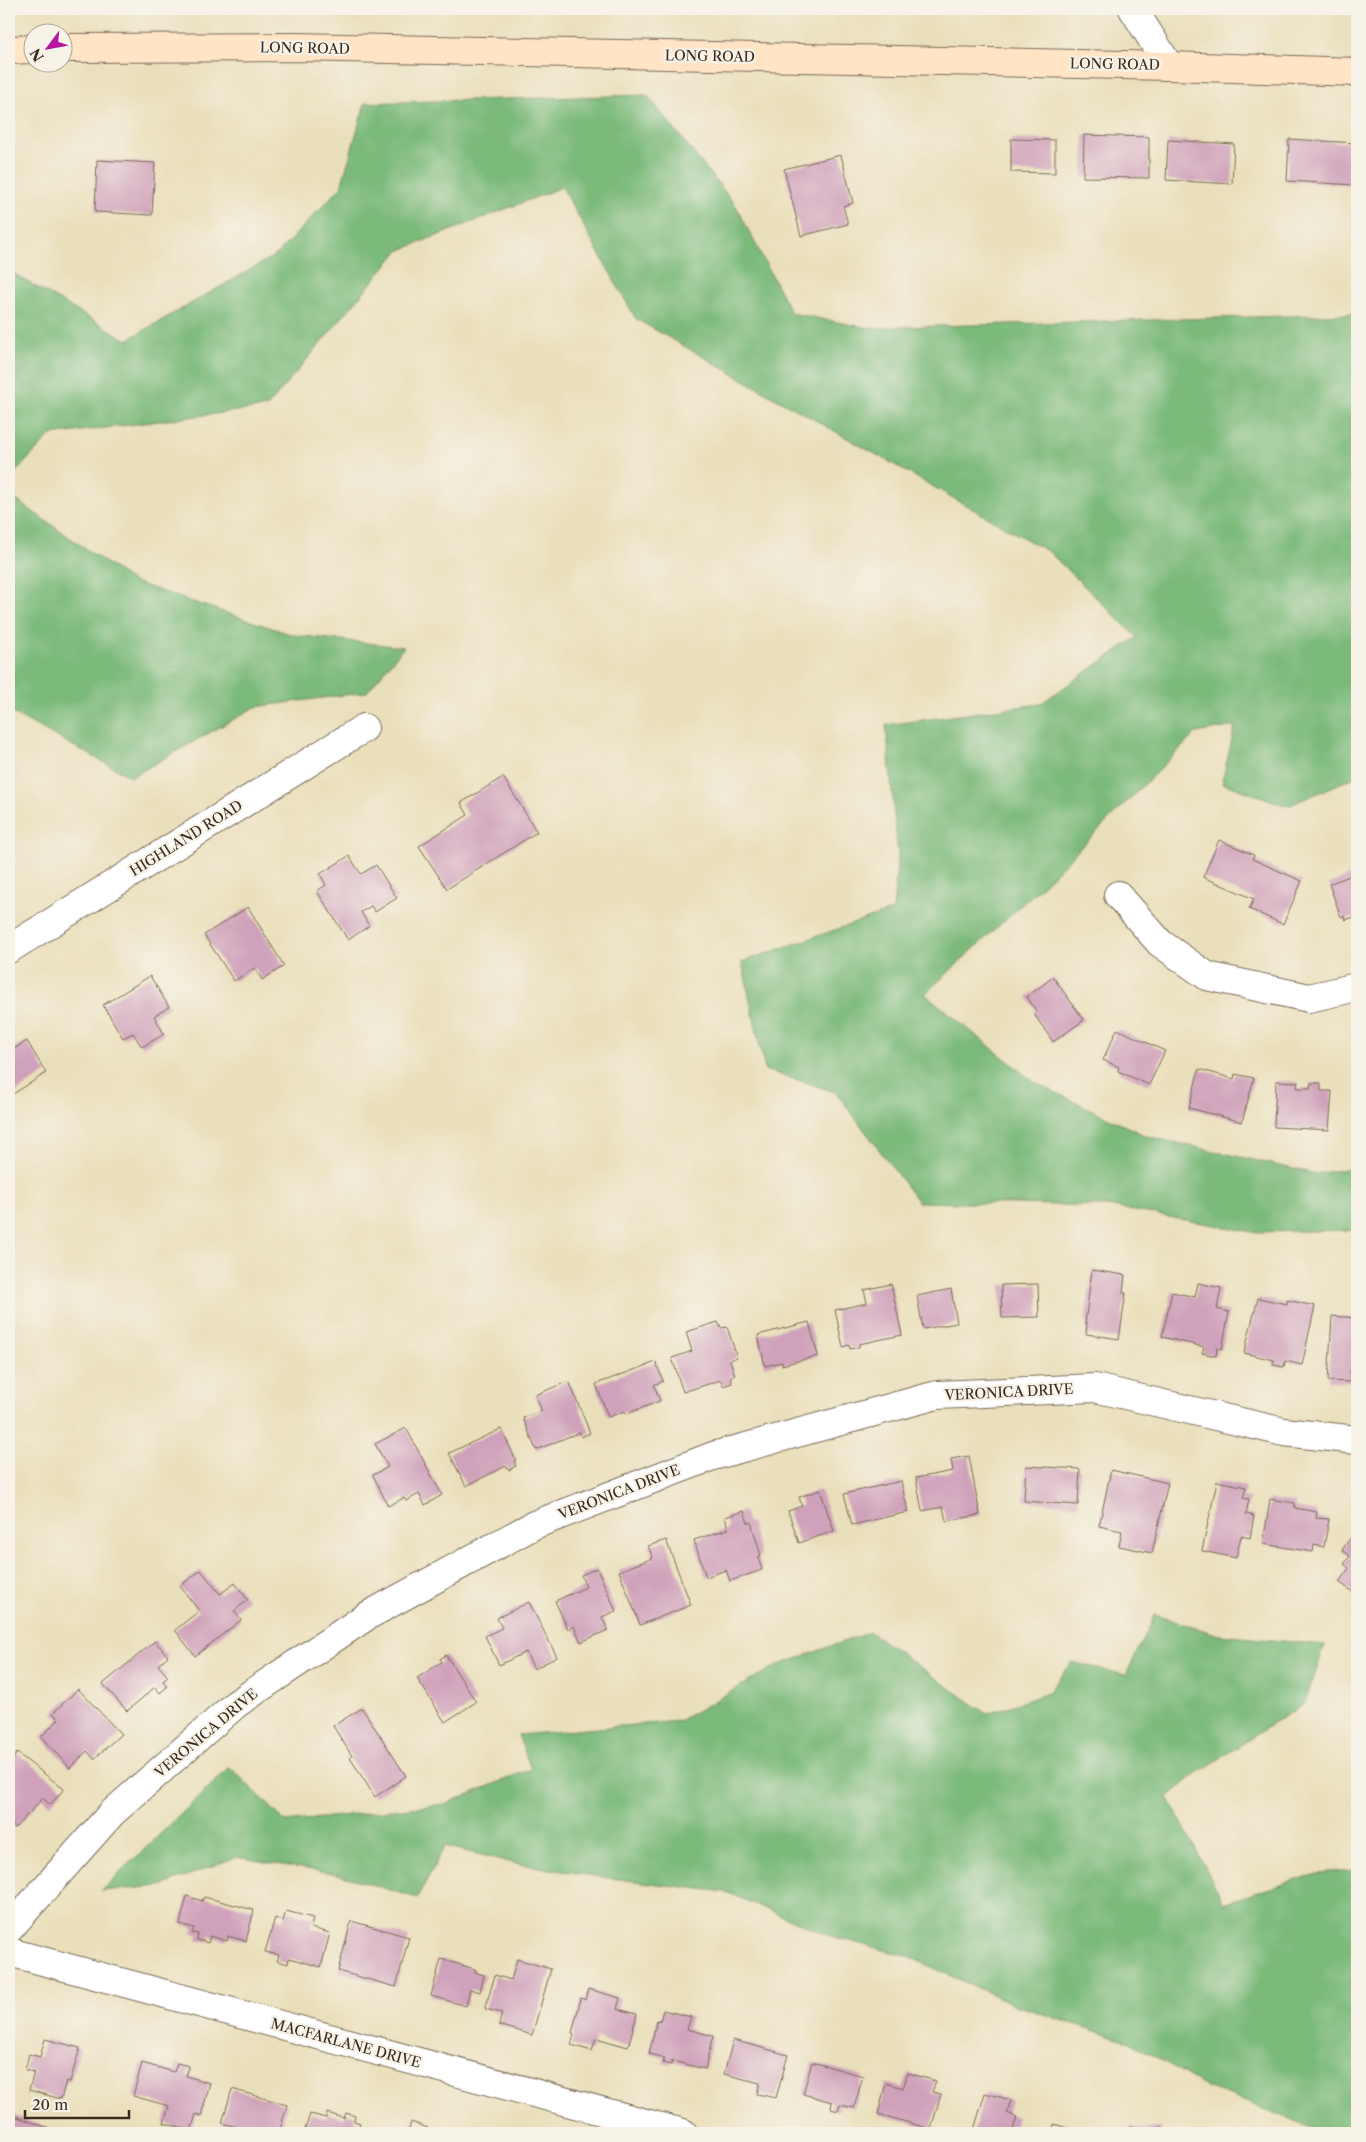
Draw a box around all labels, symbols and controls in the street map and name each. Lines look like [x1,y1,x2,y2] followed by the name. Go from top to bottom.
[22,22,72,72] north arrow
[260,38,350,58] street label: LONG ROAD
[26,45,48,65] text: N
[665,46,755,66] street label: LONG ROAD
[1070,54,1160,74] street label: LONG ROAD
[126,796,246,880] street label: HIGHLAND ROAD
[943,1380,1074,1404] street label: VERONICA DRIVE
[555,1461,682,1524] street label: VERONICA DRIVE
[150,1685,261,1782] street label: VERONICA DRIVE
[269,2014,423,2072] street label: MACFARLANE DRIVE
[25,2087,129,2119] scale bar
[32,2095,68,2114] text: 20 m

